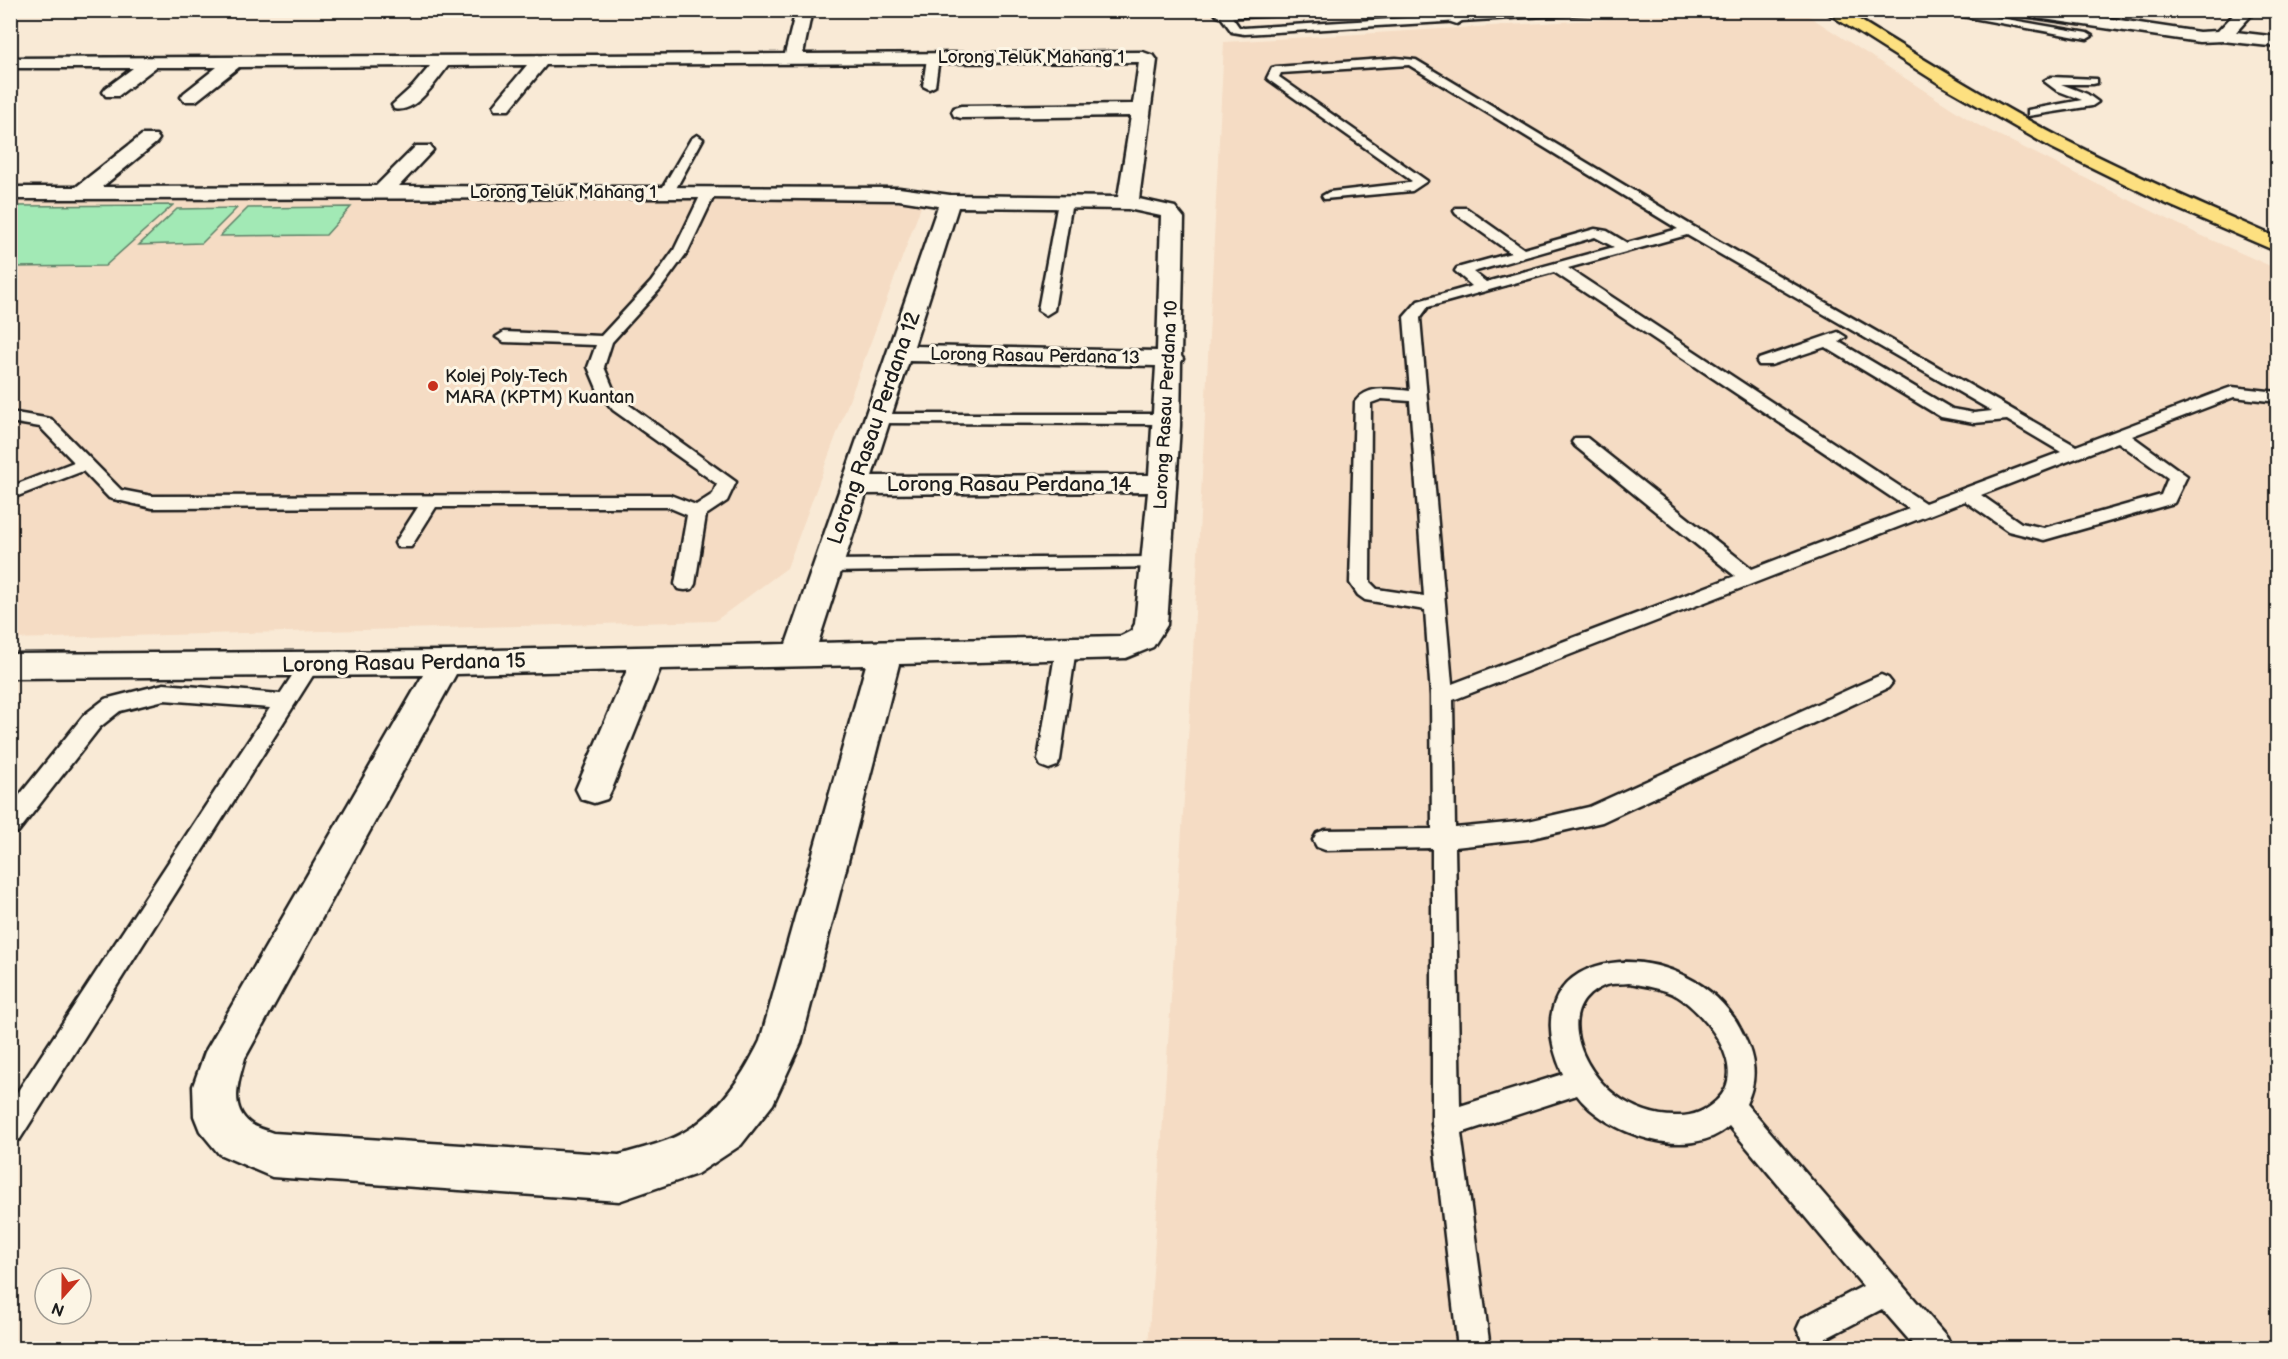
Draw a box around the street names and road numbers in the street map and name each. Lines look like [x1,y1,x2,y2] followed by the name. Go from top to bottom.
[938,47,1124,68] street label: Lorong Teluk Mahang 1
[470,182,656,203] street label: Lorong Teluk Mahang 1
[1150,300,1182,510] street label: Lorong Rasau Perdana 10
[822,308,926,548] street label: Lorong Rasau Perdana 12
[930,344,1140,368] street label: Lorong Rasau Perdana 13
[887,472,1132,497] street label: Lorong Rasau Perdana 14
[282,648,526,678] street label: Lorong Rasau Perdana 15

